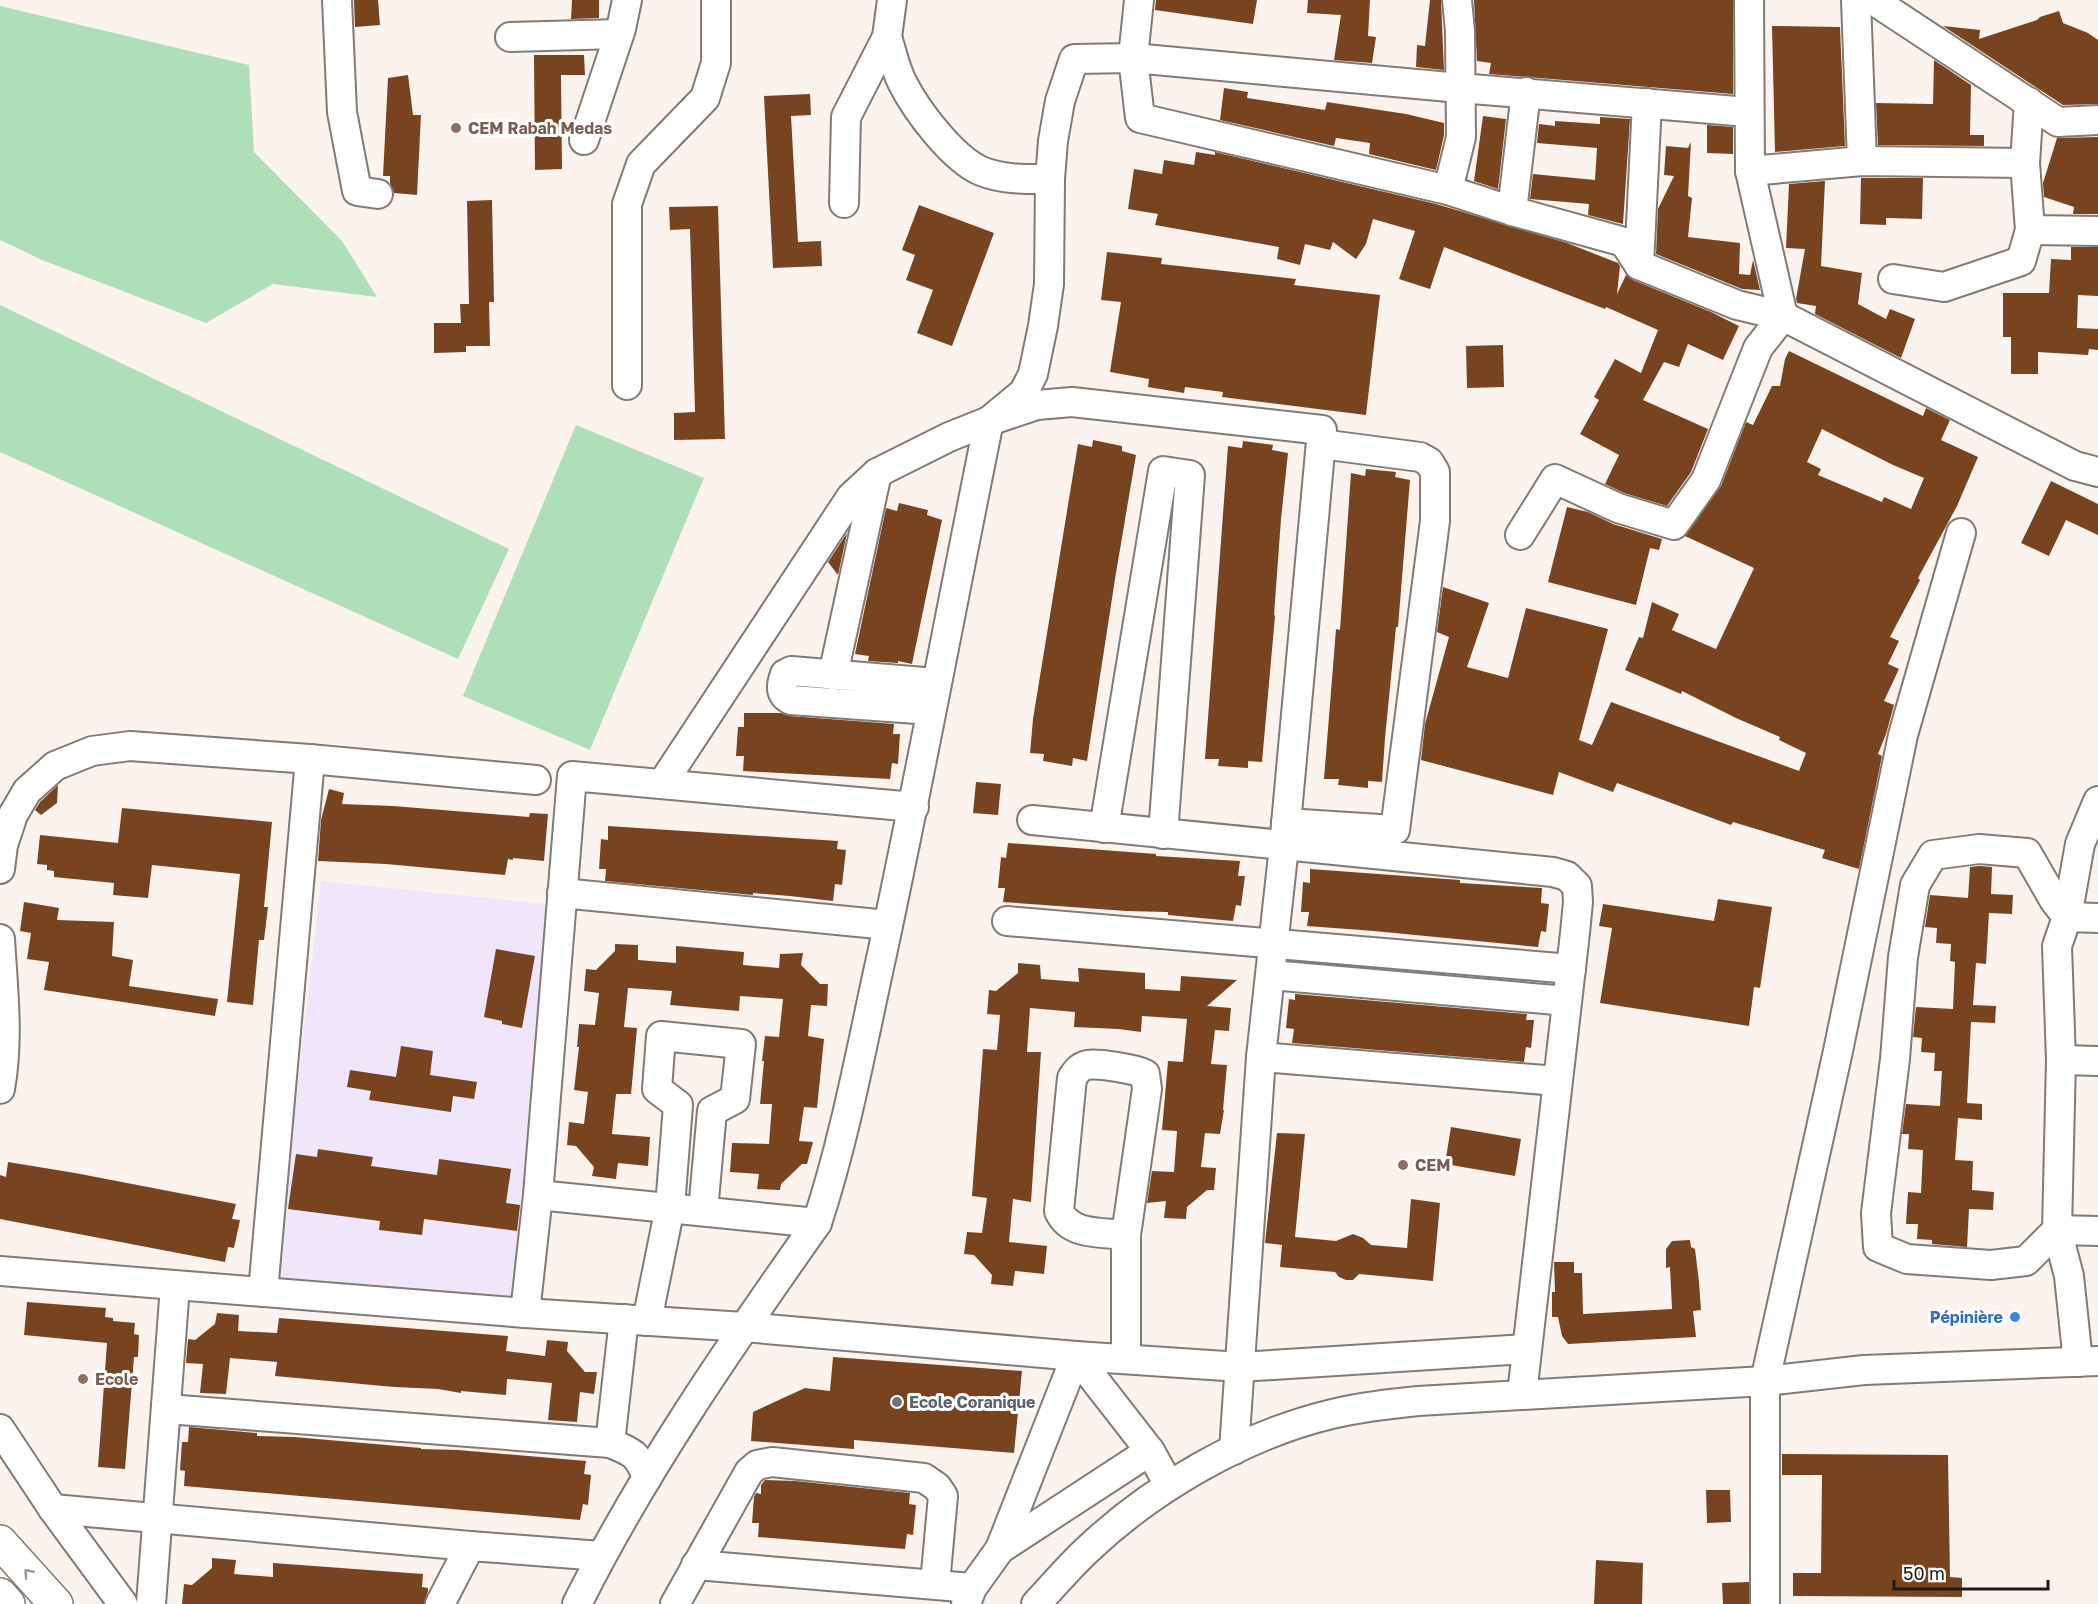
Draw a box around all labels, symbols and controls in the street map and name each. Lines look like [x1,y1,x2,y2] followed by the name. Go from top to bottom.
[468,118,612,138] place label: CEM Rabah Medas
[449,121,463,135] marker: CEM Rabah Medas
[1415,1155,1451,1175] place label: CEM
[1396,1158,1410,1172] marker: CEM
[1930,1307,2003,1327] place label: Pépinière
[2008,1310,2022,1324] marker: Pépinière
[95,1369,138,1389] place label: Ecole
[76,1372,90,1386] marker: Ecole
[909,1392,1036,1412] place label: Ecole Coranique
[890,1395,904,1409] marker: Ecole Coranique
[1894,1553,2048,1591] scale bar
[1903,1562,1945,1584] text: 50 m
[24,1569,35,1580] one-way arrow

